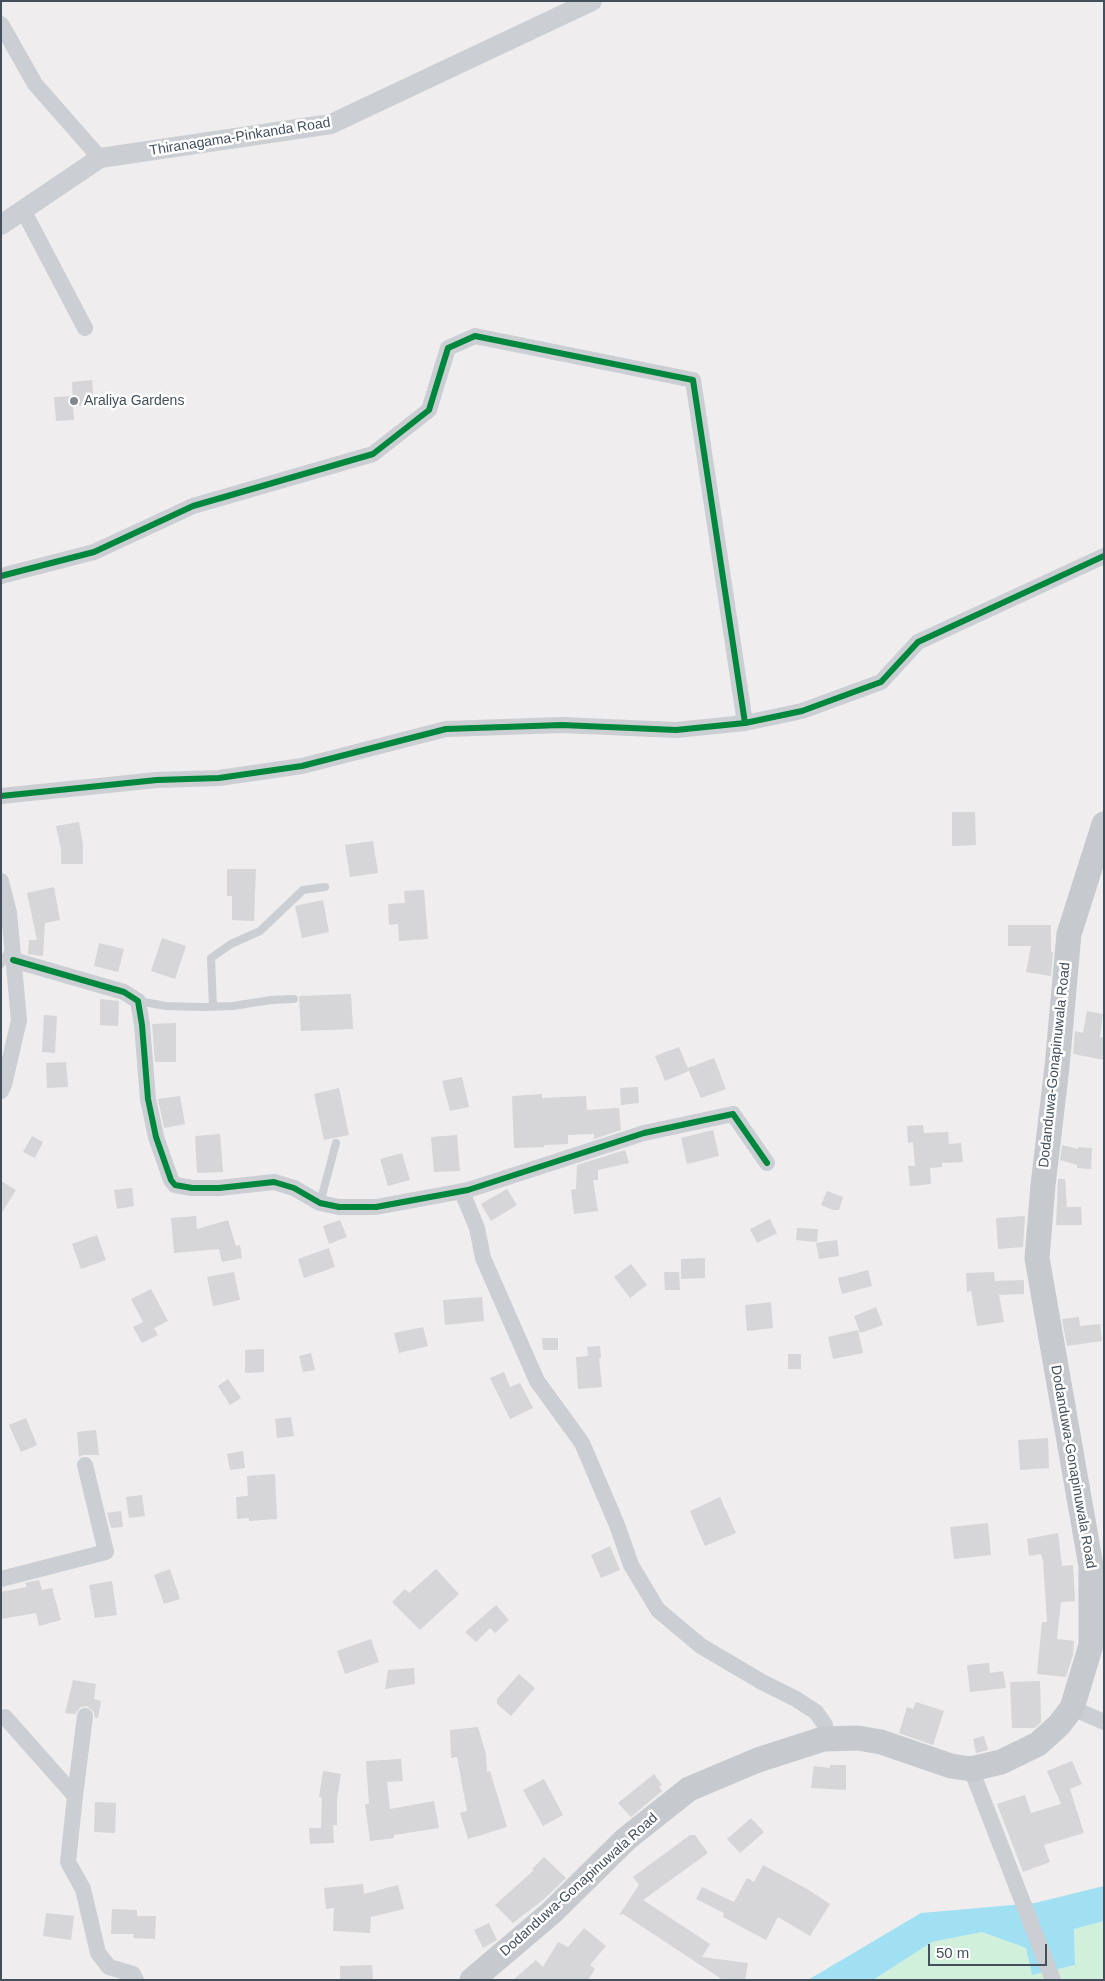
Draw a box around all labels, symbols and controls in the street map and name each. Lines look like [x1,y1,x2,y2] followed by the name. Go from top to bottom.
[148,114,332,160] street label: Thiranagama-Pinkanda Road
[84,393,184,409] place label: Araliya Gardens
[68,395,80,407] marker: Araliya Gardens
[1036,962,1074,1168] street label: Dodanduwa-Gonapinuwala Road
[1047,1364,1099,1570] street label: Dodanduwa-Gonapinuwala Road
[497,1810,661,1960] street label: Dodanduwa-Gonapinuwala Road
[930,1934,1049,1966] scale bar
[936,1944,969,1961] text: 50 m

